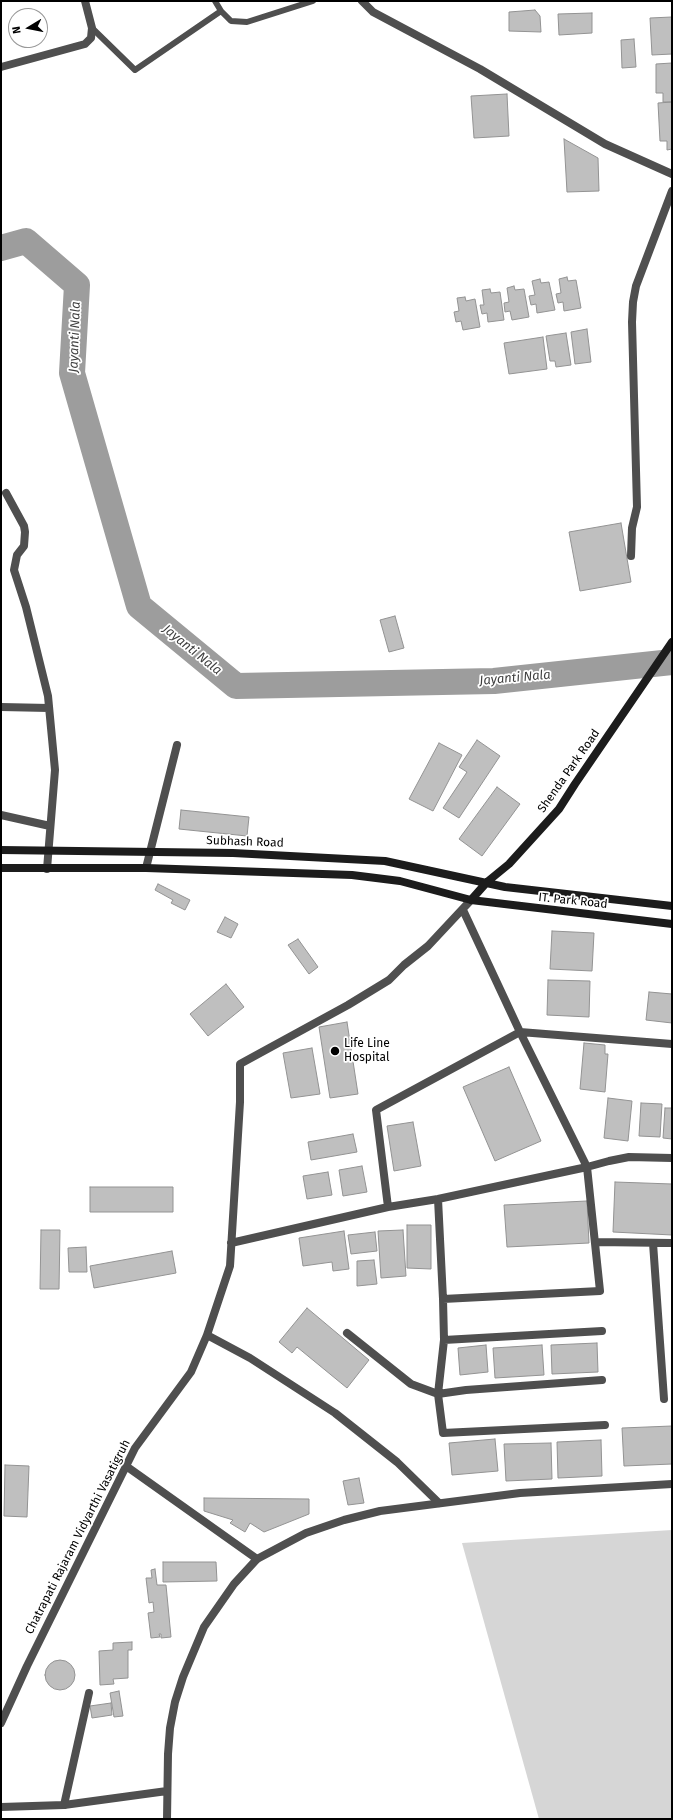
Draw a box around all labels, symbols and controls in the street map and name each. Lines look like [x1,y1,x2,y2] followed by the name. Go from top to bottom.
[8,8,48,48] north arrow
[10,25,24,35] text: N
[66,301,84,373] water label: Jayanti Nala
[159,621,225,679] water label: Jayanti Nala
[479,667,551,689] water label: Jayanti Nala
[535,727,603,815] street label: Shenda Park Road
[206,833,284,851] street label: Subhash Road
[538,890,608,912] street label: IT. Park Road
[344,1037,390,1065] place label: Life Line Hospital
[329,1045,341,1057] marker: Life Line Hospital
[22,1437,134,1637] street label: Chatrapati Rajaram Vidyarthi Vasatigruh

